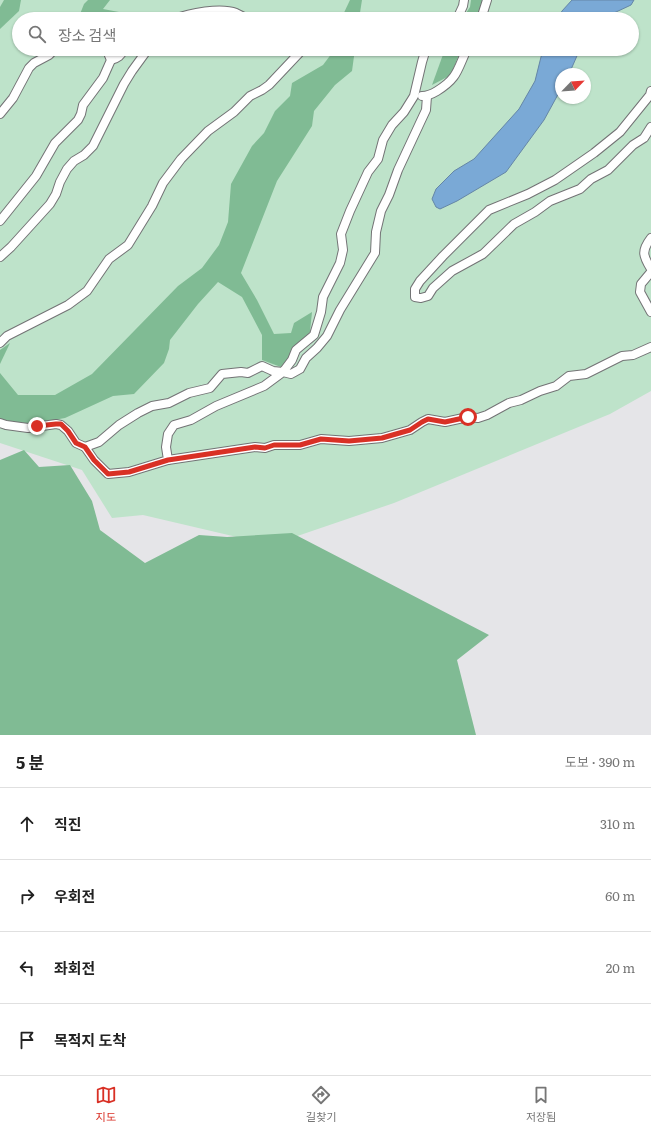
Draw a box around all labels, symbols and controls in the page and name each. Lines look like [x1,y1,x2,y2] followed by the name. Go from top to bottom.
[12,12,639,56] search box
[26,23,48,45] icon: search
[58,23,116,46] text: 장소 검색
[555,68,591,104] north arrow
[459,408,477,426] route start
[28,417,46,435] route end
[16,749,44,774] text: 5 분
[565,752,635,771] text: 도보 · 390 m
[54,812,82,835] text: 직진
[16,813,38,835] icon: ahead
[600,814,635,833] text: 310 m
[54,884,95,907] text: 우회전
[16,885,38,907] icon: right
[605,886,635,905] text: 60 m
[54,956,95,979] text: 좌회전
[16,957,38,979] icon: left
[606,958,635,977] text: 20 m
[54,1028,126,1051] text: 목적지 도착
[16,1029,38,1051] icon: arrive
[95,1084,117,1124] tab: 지도
[306,1084,336,1124] tab: 길찾기
[526,1084,556,1124] tab: 저장됨

